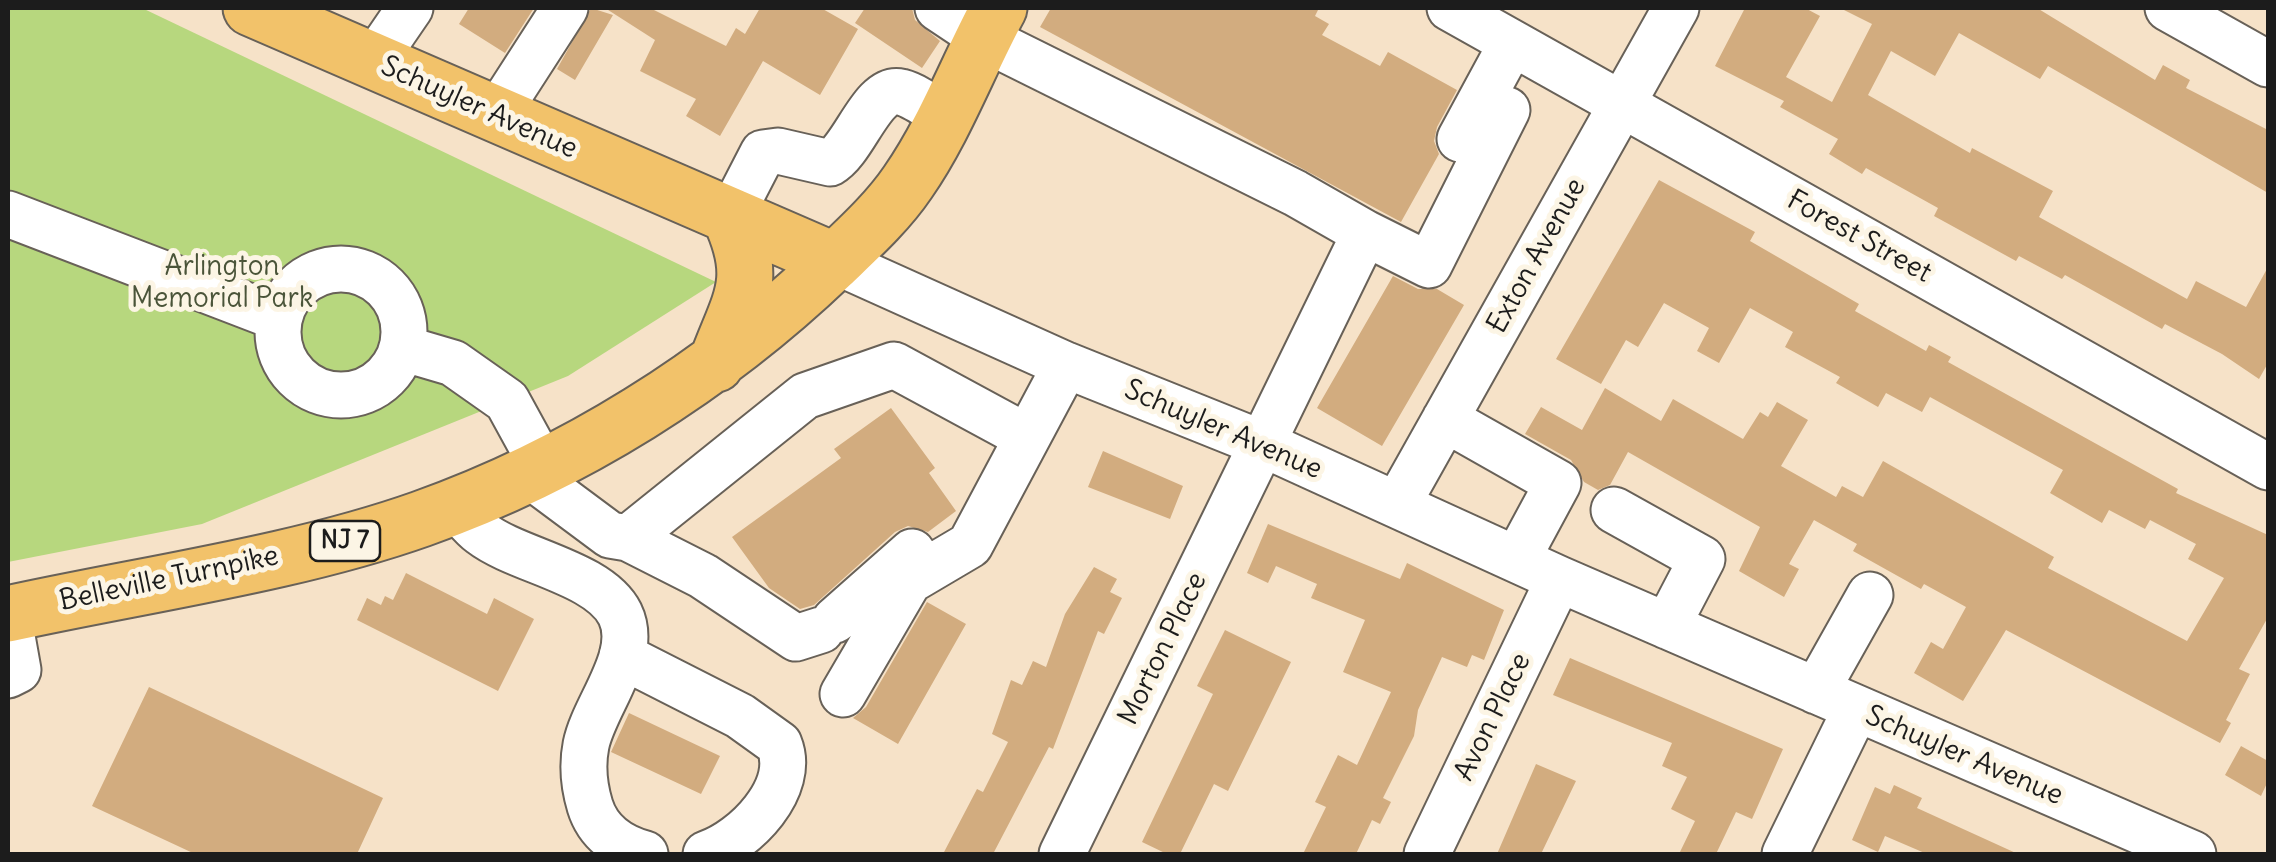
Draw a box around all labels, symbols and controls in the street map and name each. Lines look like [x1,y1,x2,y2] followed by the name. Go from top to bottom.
[376,50,582,166] street label: Schuyler Avenue
[1481,173,1593,339] street label: Exton Avenue
[1781,184,1937,290] street label: Forest Street
[131,250,313,316] park label: Arlington Memorial Park
[1119,373,1327,487] street label: Schuyler Avenue
[310,521,380,561] road number: NJ 7
[56,539,282,619] street label: Belleville Turnpike
[1112,567,1214,731] street label: Morton Place
[1448,648,1538,786] street label: Avon Place
[1860,699,2068,813] street label: Schuyler Avenue

